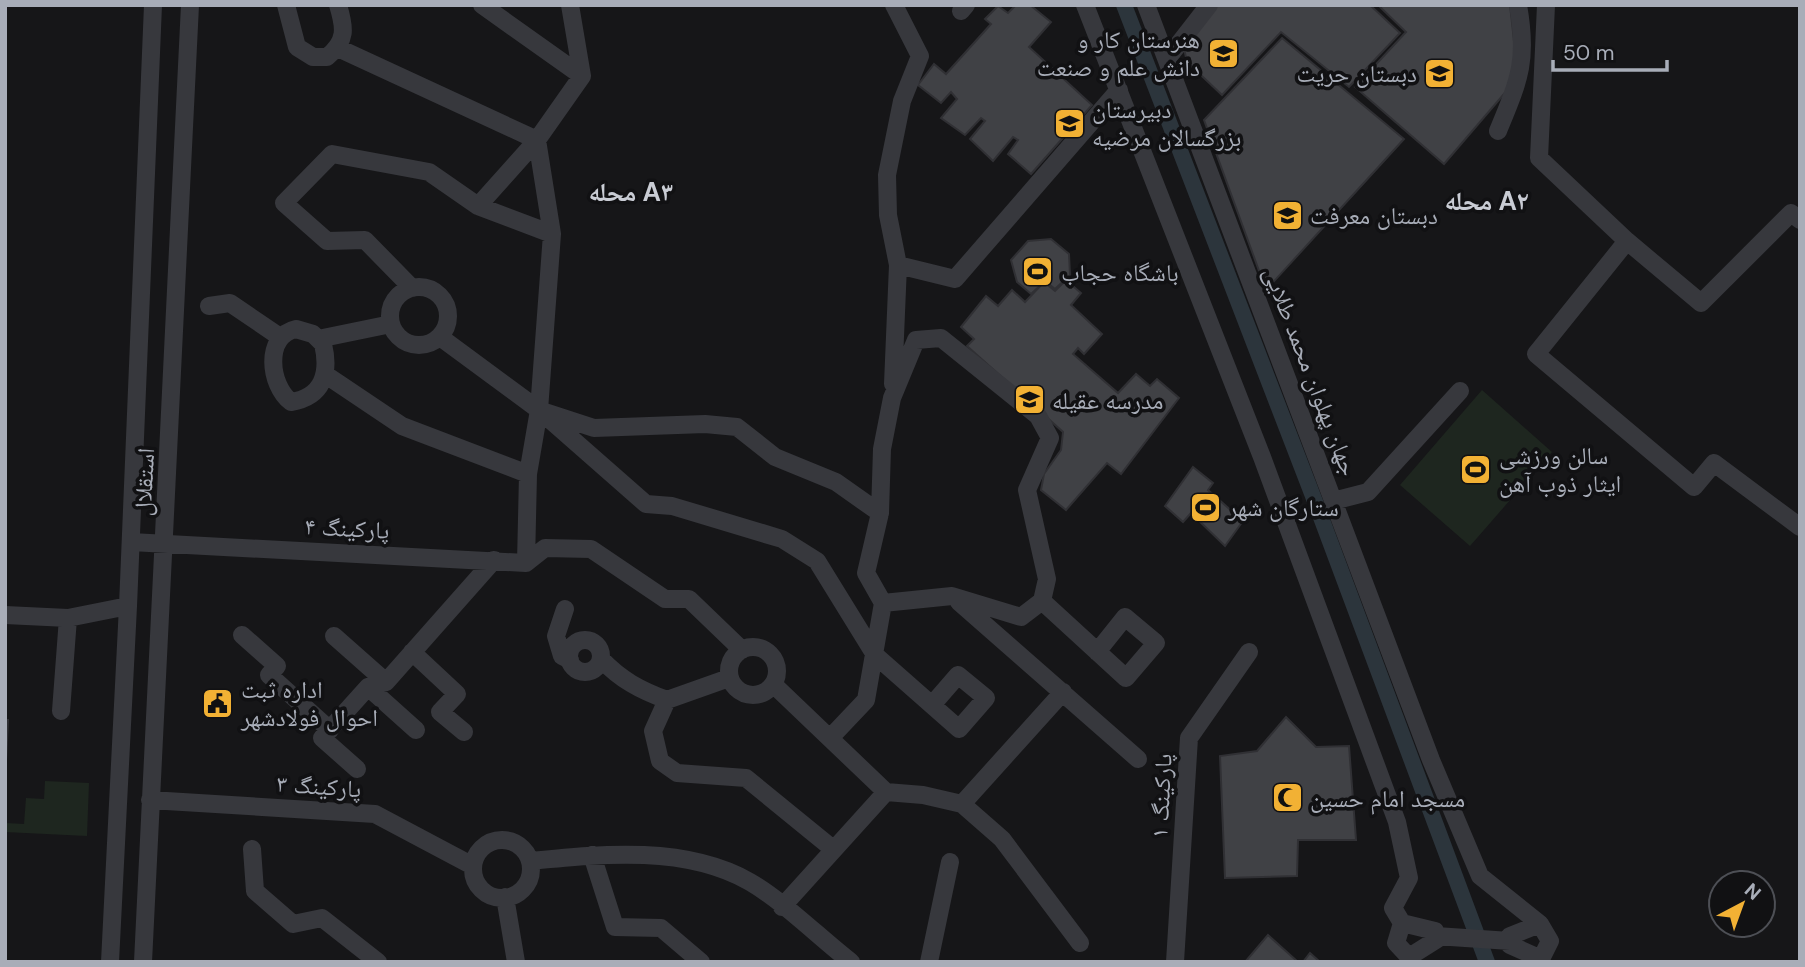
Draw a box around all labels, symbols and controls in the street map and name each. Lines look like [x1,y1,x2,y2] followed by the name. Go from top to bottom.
[1037,24,1200,84] place label: هنرستان کار و دانش علم و صنعت
[1553,28,1667,72] scale bar
[1206,36,1240,70] school or university icon: هنرستان کار و دانش علم و صنعت
[1563,39,1614,67] text: 50 m
[1423,56,1457,90] school or university icon: دبستان حریت
[1297,58,1417,89] place label: دبستان حریت
[1092,94,1241,153] place label: دبیرستان بزرگسالان مرضیه
[1052,106,1086,140] school or university icon: دبیرستان بزرگسالان مرضیه
[588,175,674,209] district label: محله A۳
[1444,184,1530,218] district label: محله A۲
[1270,198,1304,232] school or university icon: دبستان معرفت
[1310,200,1438,231] place label: دبستان معرفت
[1021,255,1055,289] sports icon: باشگاه حجاب
[1061,257,1179,288] place label: باشگاه حجاب
[1257,262,1365,480] street label: جهان پهلوان محمد طلایی
[1012,383,1046,417] school or university icon: مدرسه عقیله
[1052,385,1163,416] place label: مدرسه عقیله
[1499,440,1621,499] place label: سالن ورزشی ایثار ذوب آهن
[127,447,161,517] street label: استقلال
[1459,452,1493,486] sports icon: سالن ورزشی ایثار ذوب آهن
[1188,490,1222,524] sports icon: ستارگان شهر
[1227,492,1339,523] place label: ستارگان شهر
[304,510,390,546] street label: پارکینگ ۴
[240,674,378,733] place label: اداره ثبت احوال فولادشهر
[201,686,235,720] public building icon: اداره ثبت احوال فولادشهر
[1143,753,1179,839] street label: پارکینگ ۱
[276,768,362,804] street label: پارکینگ ۳
[1270,781,1304,815] mosque icon: مسجد امام حسین
[1310,783,1465,815] place label: مسجد امام حسین
[1707,869,1777,939] north arrow
[1739,878,1766,906] text: N

